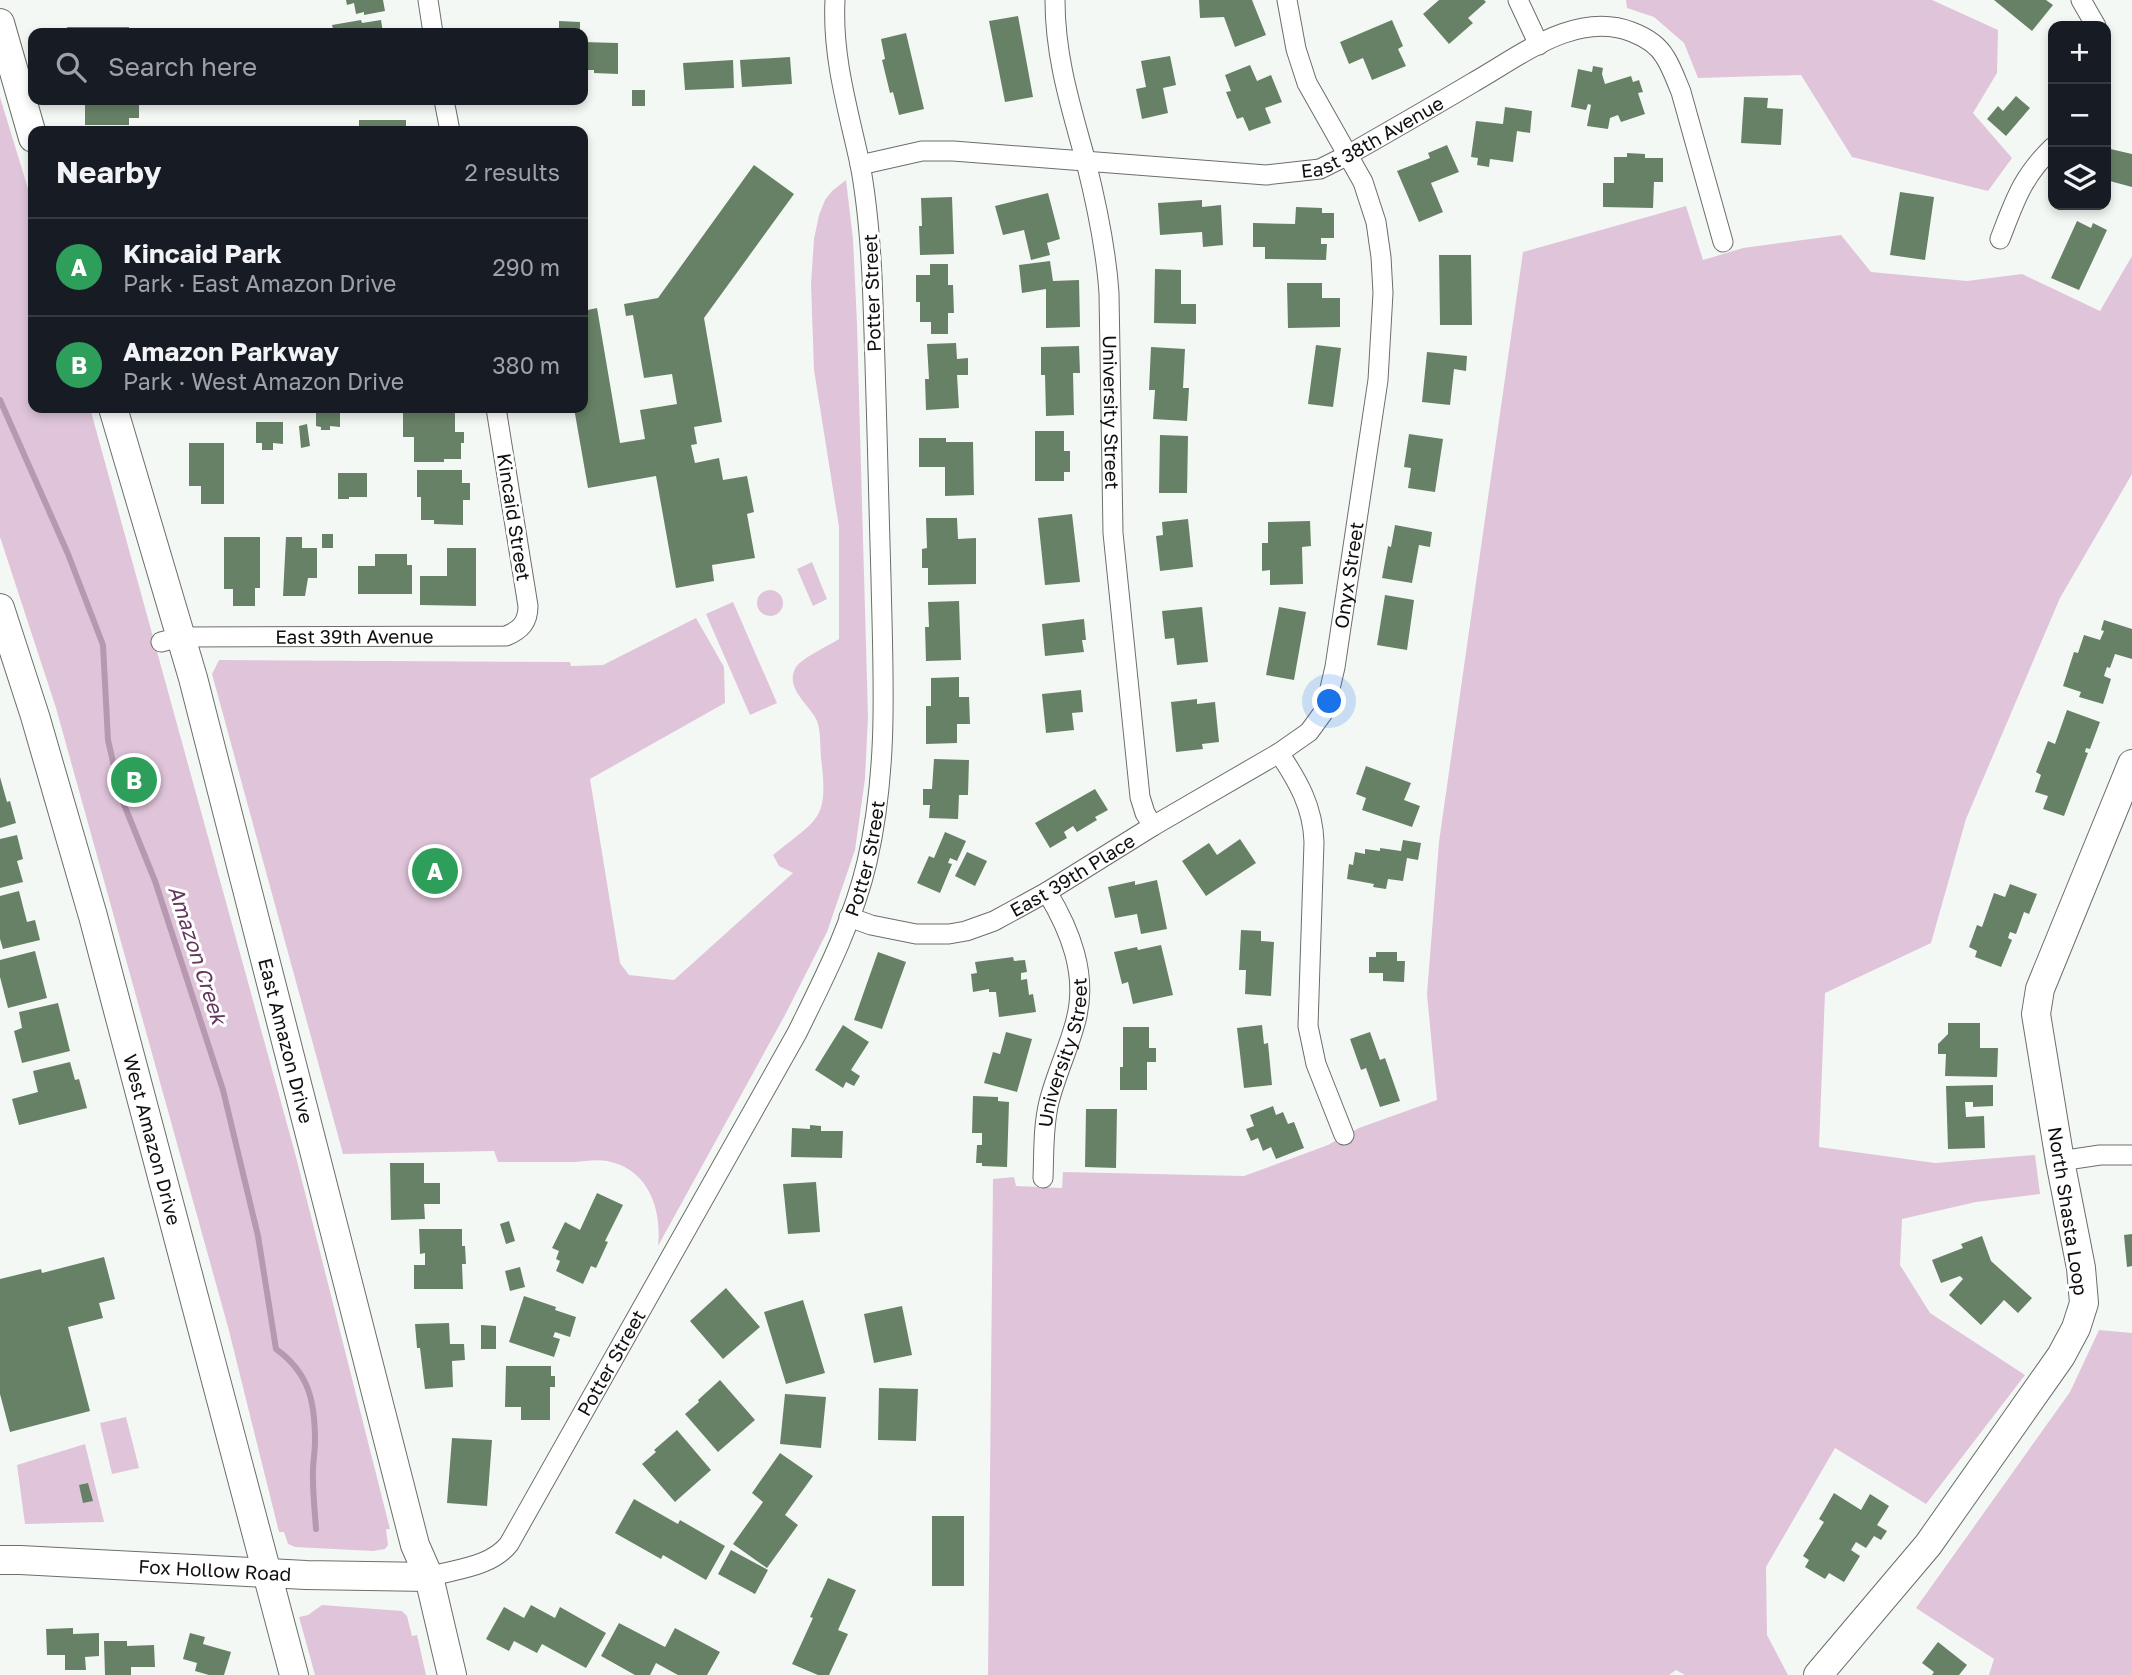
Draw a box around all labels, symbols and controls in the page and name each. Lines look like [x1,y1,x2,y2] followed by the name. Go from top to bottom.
[2048,21,2111,210] map controls
[2048,21,2111,84] button: +
[28,28,588,105] search box
[52,48,90,86] icon: search
[108,51,257,82] text: Search here
[2048,84,2111,147] button: −
[1300,91,1447,182] street label: East 38th Avenue
[2048,147,2111,210] button: layers
[56,154,161,190] text: Nearby
[464,158,560,186] text: 2 results
[858,234,885,352] street label: Potter Street
[123,238,282,269] text: Kincaid Park
[71,253,87,281] text: A
[492,253,560,281] text: 290 m
[123,269,396,297] text: Park · East Amazon Drive
[1099,335,1124,490] street label: University Street
[123,336,339,367] text: Amazon Parkway
[71,351,87,379] text: B
[492,351,560,379] text: 380 m
[123,367,404,395] text: Park · West Amazon Drive
[493,452,536,582] street label: Kincaid Street
[1329,520,1368,630] street label: Onyx Street
[275,624,434,648] street label: East 39th Avenue
[1312,684,1346,718] your location
[111,754,157,806] pin: B
[839,799,889,919] street label: Potter Street
[1006,828,1139,921] street label: East 39th Place
[412,845,458,897] pin: A
[163,882,233,1029] water label: Amazon Creek
[254,956,319,1126] street label: East Amazon Drive
[1033,977,1091,1128] street label: University Street
[119,1051,186,1227] street label: West Amazon Drive
[2044,1125,2093,1297] street label: North Shasta Loop
[572,1306,650,1420] street label: Potter Street
[138,1554,292,1585] street label: Fox Hollow Road

